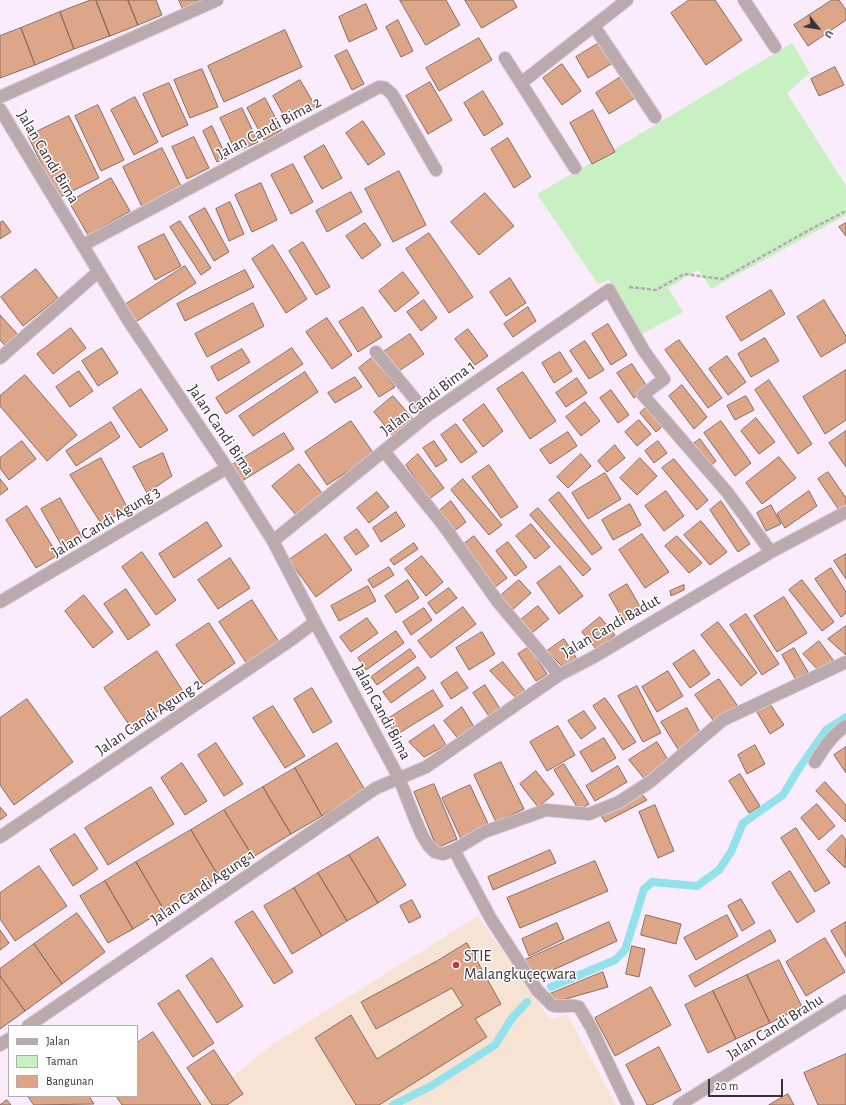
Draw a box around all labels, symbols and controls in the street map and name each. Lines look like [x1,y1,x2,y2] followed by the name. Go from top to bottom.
[798,8,838,48] north arrow
[822,28,835,40] text: U
[214,92,324,164] street label: Jalan Candi Bima 2
[13,107,83,207] street label: Jalan Candi Bima
[377,356,479,440] street label: Jalan Candi Bima 1
[184,381,258,479] street label: Jalan Candi Bima
[48,482,164,562] street label: Jalan Candi Agung 3
[558,590,664,662] street label: Jalan Candi Badut
[349,661,415,763] street label: Jalan Candi Bima
[92,674,206,760] street label: Jalan Candi Agung 2
[147,845,259,929] street label: Jalan Candi Agung 1
[464,946,576,984] place label: STIE Malangkuçeçwara
[451,960,461,970] marker: STIE Malangkuçeçwara
[723,990,827,1064] street label: Jalan Candi Brahu
[8,1025,138,1097] legend
[46,1035,70,1047] text: Jalan
[46,1055,78,1067] text: Taman
[710,1071,785,1097] scale bar
[46,1075,94,1087] text: Bangunan
[715,1080,738,1092] text: 20 m

